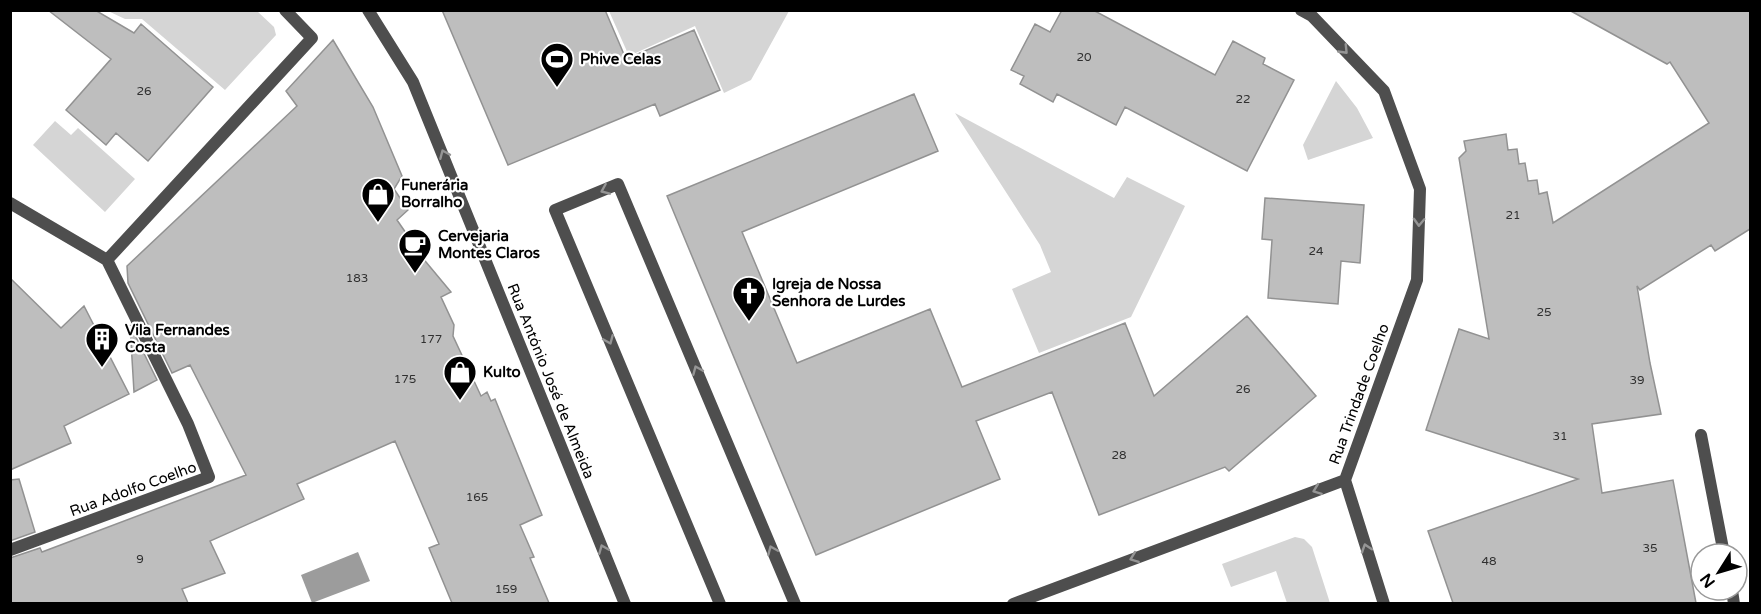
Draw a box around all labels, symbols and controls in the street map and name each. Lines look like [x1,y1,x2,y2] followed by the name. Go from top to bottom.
[539,41,575,88] sports icon: Phive Celas
[1336,42,1347,53] one-way arrow
[580,50,661,68] place label: Phive Celas
[1076,50,1092,64] house number: 20
[136,84,152,98] house number: 26
[1235,92,1251,106] house number: 22
[439,150,451,161] one-way arrow
[360,176,396,223] shop icon: Funerária Borralho
[401,176,468,211] place label: Funerária Borralho
[600,183,611,195] one-way arrow
[1505,208,1521,222] house number: 21
[1412,217,1425,226] one-way arrow
[397,227,433,274] cafe icon: Cervejaria Montes Claros
[438,227,540,262] place label: Cervejaria Montes Claros
[1308,244,1324,258] house number: 24
[346,271,368,285] house number: 183
[731,275,767,322] church icon: Igreja de Nossa Senhora de Lurdes
[772,275,906,310] place label: Igreja de Nossa Senhora de Lurdes
[503,281,599,481] street label: Rua António José de Almeida
[1536,305,1552,319] house number: 25
[84,321,120,368] building icon: Vila Fernandes Costa
[125,321,230,356] place label: Vila Fernandes Costa
[1325,321,1393,467] street label: Rua Trindade Coelho
[420,332,442,346] house number: 177
[602,334,614,345] one-way arrow
[442,354,478,401] shop icon: Kulto
[483,363,521,381] place label: Kulto
[692,365,704,376] one-way arrow
[394,372,416,386] house number: 175
[1629,373,1645,387] house number: 39
[1235,382,1251,396] house number: 26
[1552,429,1568,443] house number: 31
[1111,448,1127,462] house number: 28
[67,458,199,520] street label: Rua Adolfo Coelho
[1312,483,1323,495] one-way arrow
[466,490,488,504] house number: 165
[1642,541,1658,555] house number: 35
[1689,542,1749,602] north arrow
[1361,543,1374,554] one-way arrow
[598,545,610,556] one-way arrow
[768,545,780,556] one-way arrow
[1130,551,1140,564] one-way arrow
[136,552,144,566] house number: 9
[1481,554,1497,568] house number: 48
[1696,569,1720,592] text: N
[495,582,517,596] house number: 159

